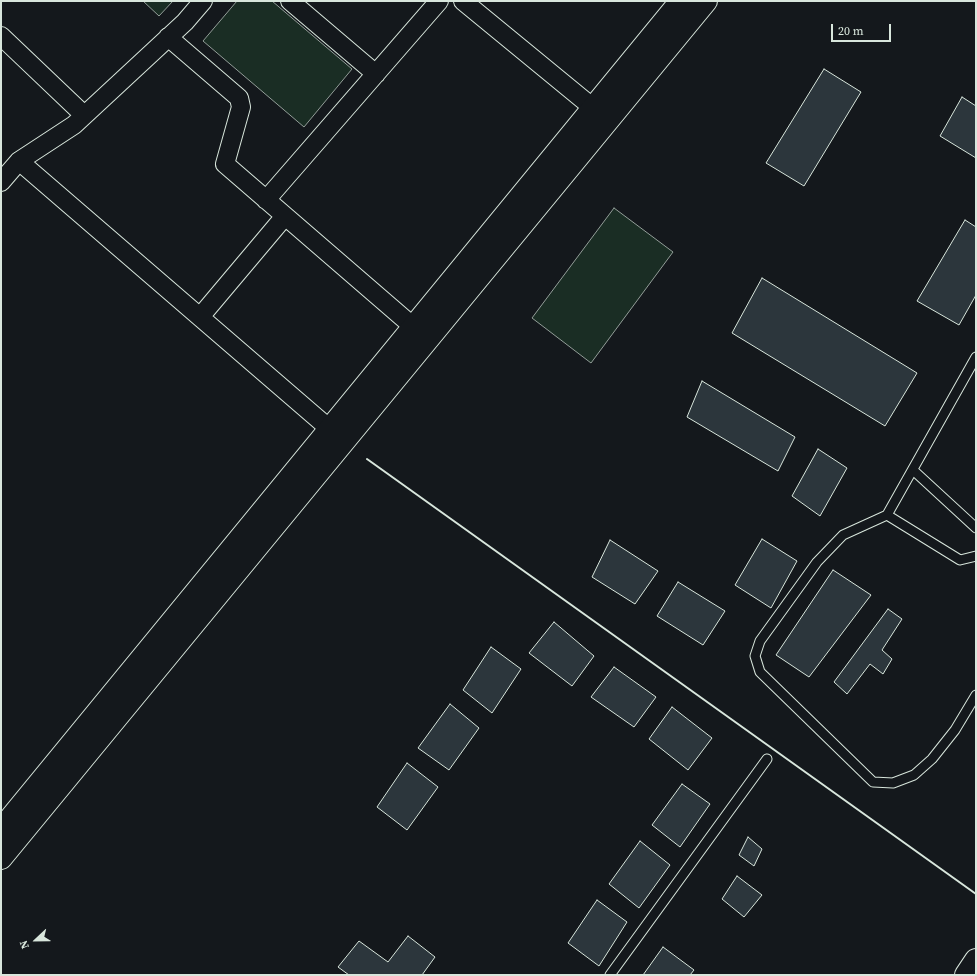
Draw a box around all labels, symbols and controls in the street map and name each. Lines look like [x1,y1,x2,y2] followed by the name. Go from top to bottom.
[833,16,893,42] scale bar
[838,23,864,39] text: 20 m
[16,920,56,960] north arrow
[16,938,33,951] text: N

